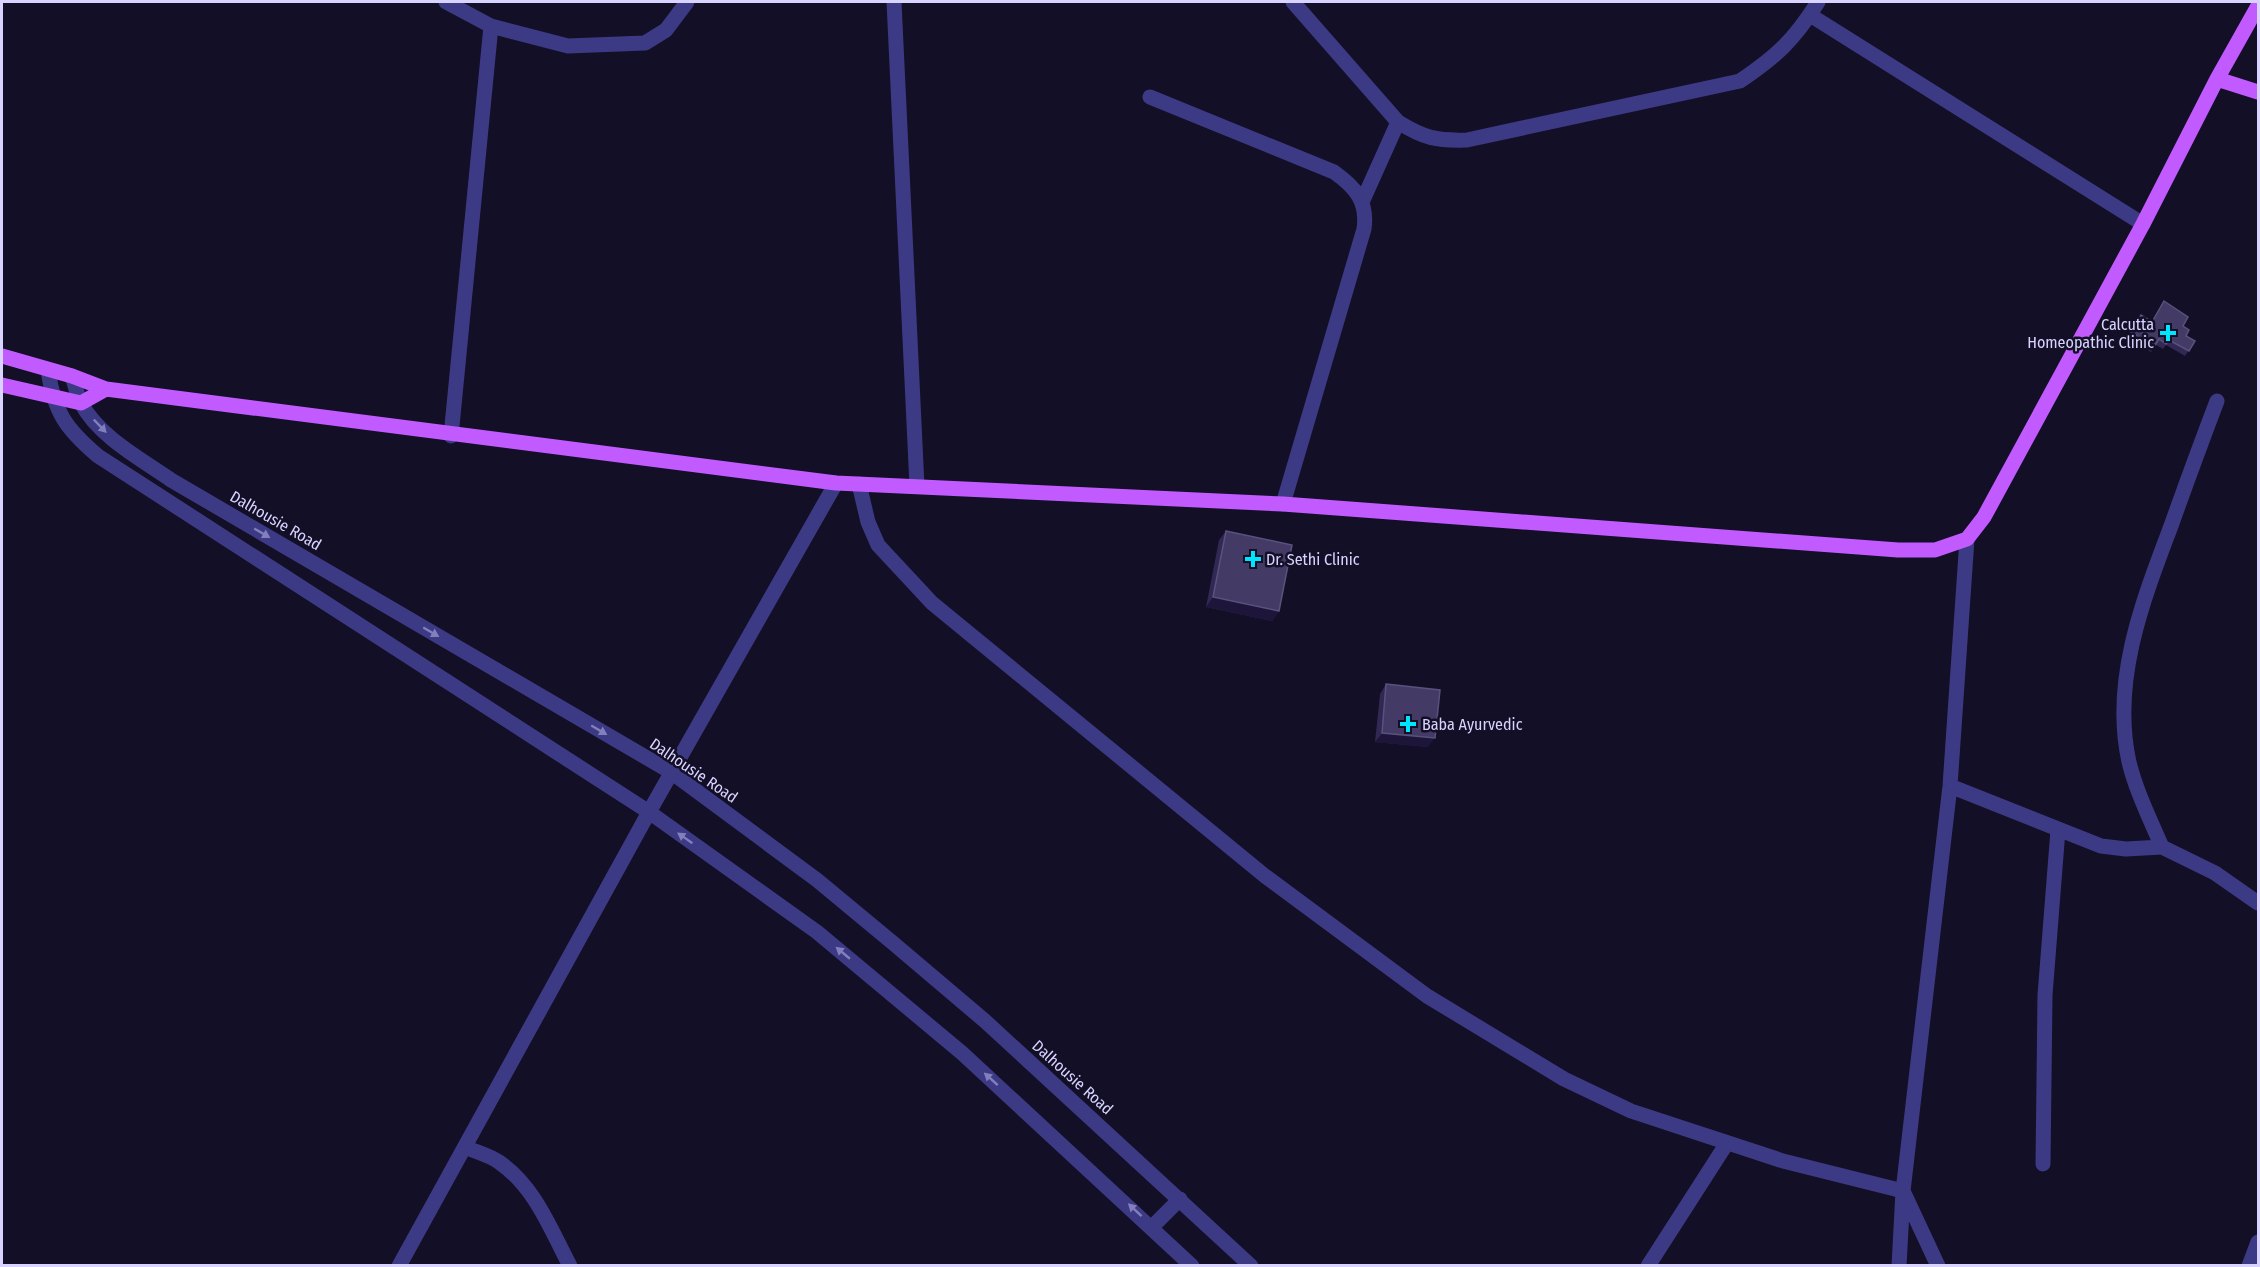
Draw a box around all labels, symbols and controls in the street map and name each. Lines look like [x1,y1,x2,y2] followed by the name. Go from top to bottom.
[2027,315,2154,352] place label: Calcutta Homeopathic Clinic
[2159,324,2177,342] marker: Calcutta Homeopathic Clinic
[93,418,107,433] one-way arrow
[227,487,325,554] street label: Dalhousie Road
[254,528,271,538] one-way arrow
[1244,550,1262,568] marker: Dr. Sethi Clinic
[1266,550,1360,569] place label: Dr. Sethi Clinic
[422,626,439,636] one-way arrow
[1399,715,1417,733] marker: Baba Ayurvedic
[1422,715,1523,734] place label: Baba Ayurvedic
[591,725,608,735] one-way arrow
[646,734,741,807] street label: Dalhousie Road
[678,832,694,844] one-way arrow
[835,946,851,959] one-way arrow
[1028,1036,1117,1119] street label: Dalhousie Road
[984,1073,999,1086] one-way arrow
[1128,1204,1143,1217] one-way arrow

